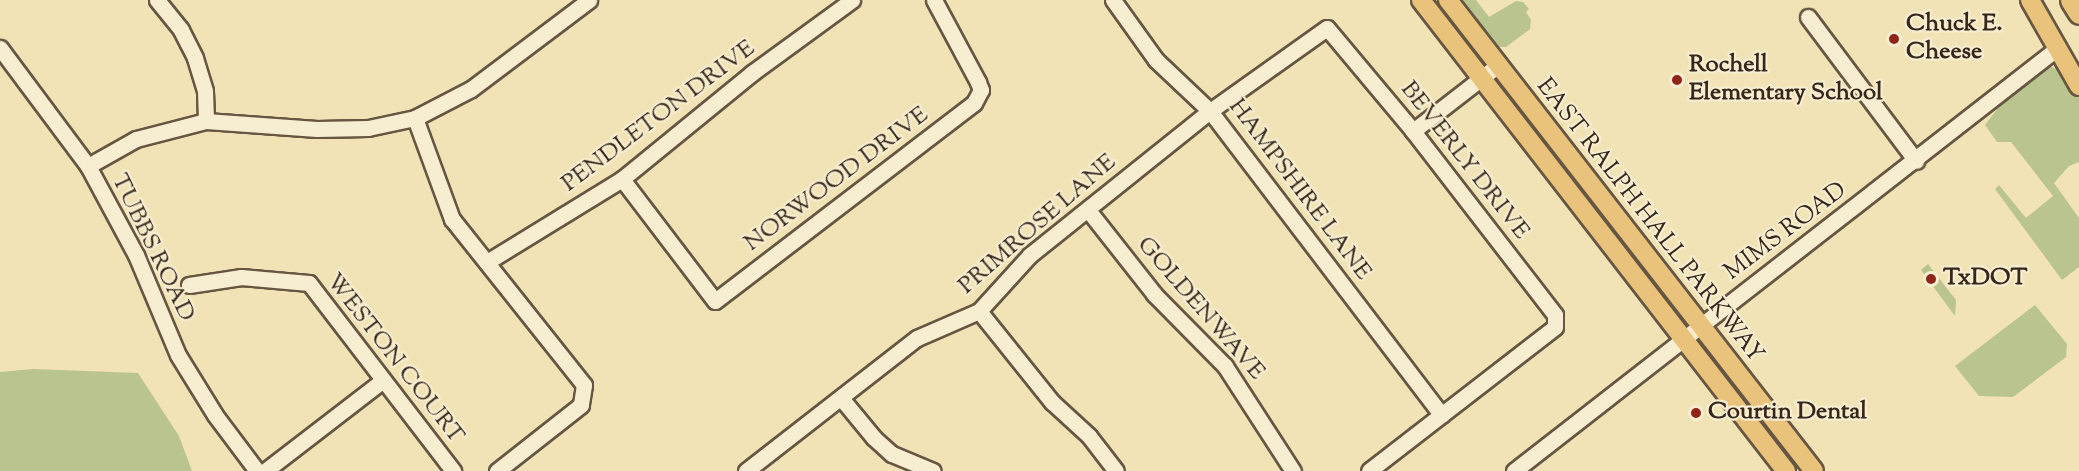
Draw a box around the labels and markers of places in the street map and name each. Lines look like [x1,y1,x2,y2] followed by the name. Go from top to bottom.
[1906,11,2003,67] place label: Chuck E. Cheese
[1887,32,1901,46] marker: Chuck E. Cheese
[1689,52,1883,108] place label: Rochell Elementary School
[1670,73,1684,87] marker: Rochell Elementary School
[1943,265,2027,293] place label: TxDOT
[1924,272,1938,286] marker: TxDOT
[1708,399,1867,427] place label: Courtin Dental
[1689,406,1703,420] marker: Courtin Dental

